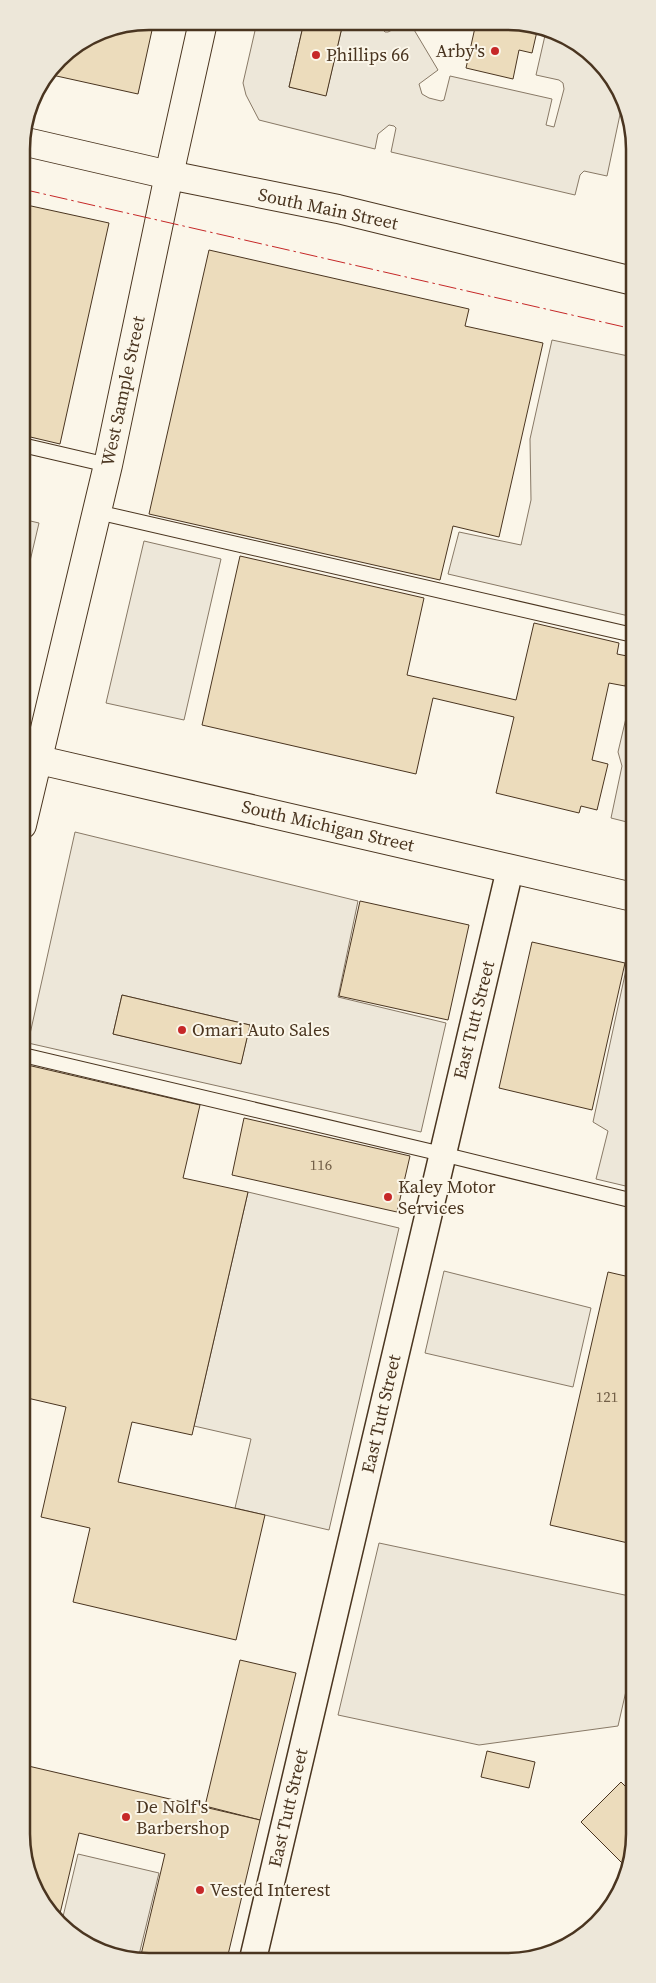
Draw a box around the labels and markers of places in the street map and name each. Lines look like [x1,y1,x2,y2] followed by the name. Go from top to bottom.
[436,38,485,63] place label: Arby's
[326,42,409,67] place label: Phillips 66
[489,45,501,57] marker: Arby's
[310,49,322,61] marker: Phillips 66
[192,1017,330,1042] place label: Omari Auto Sales
[176,1024,188,1036] marker: Omari Auto Sales
[398,1174,496,1220] place label: Kaley Motor Services
[382,1191,394,1203] marker: Kaley Motor Services
[136,1794,229,1840] place label: De Nolf's Barbershop
[120,1811,132,1823] marker: De Nolf's Barbershop
[210,1877,330,1902] place label: Vested Interest
[194,1884,206,1896] marker: Vested Interest

